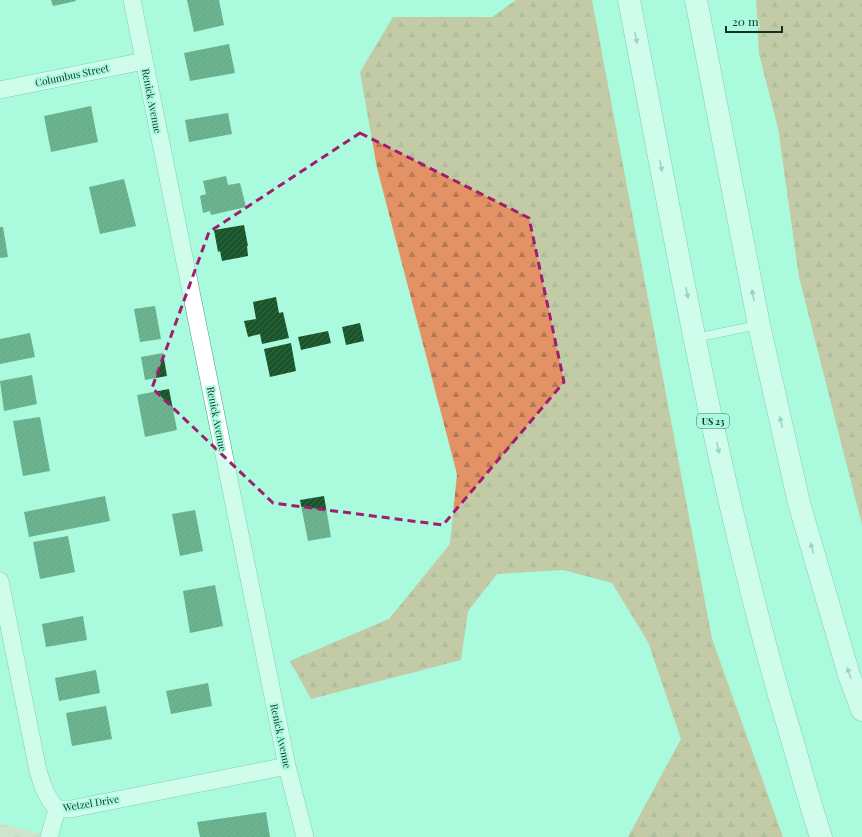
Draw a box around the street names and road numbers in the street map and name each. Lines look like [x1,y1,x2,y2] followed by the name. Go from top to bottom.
[34,60,111,90] street label: Columbus Street
[139,67,165,135] street label: Renick Avenue
[204,385,230,453] street label: Renick Avenue
[697,414,729,428] road number: US 23
[267,702,295,770] street label: Renick Avenue
[61,792,120,814] street label: Wetzel Drive

